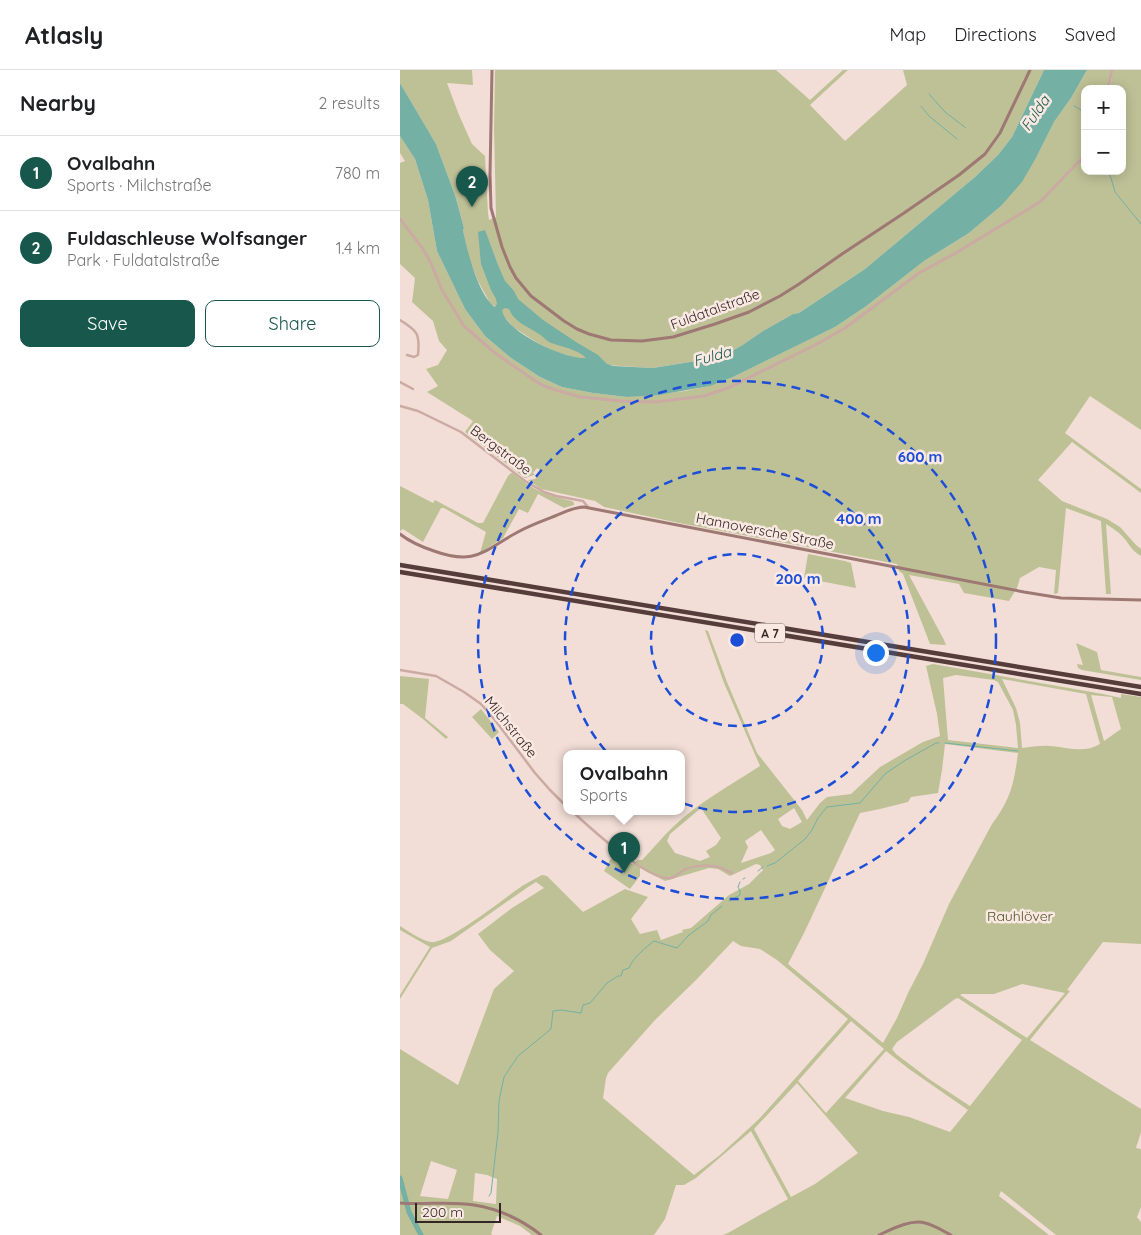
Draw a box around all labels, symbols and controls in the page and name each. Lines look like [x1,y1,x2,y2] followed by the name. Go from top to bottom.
[25,20,103,50] text: Atlasly
[889,23,926,46] text: Map
[954,23,1037,46] text: Directions
[1065,23,1116,46] text: Saved
[1081,85,1126,175] map controls
[1081,85,1126,130] button: +
[20,90,96,116] text: Nearby
[1016,91,1054,134] water label: Fulda
[318,93,380,113] text: 2 results
[1081,130,1126,175] button: −
[67,151,155,175] text: Ovalbahn
[33,163,39,183] text: 1
[335,163,380,183] text: 780 m
[456,166,488,207] pin: 2
[67,175,212,195] text: Sports · Milchstraße
[67,226,307,250] text: Fuldaschleuse Wolfsanger
[31,238,41,258] text: 2
[336,238,380,258] text: 1.4 km
[67,250,220,270] text: Park · Fuldatalstraße
[668,285,762,333] street label: Fuldatalstraße
[20,300,195,347] button: Save
[205,300,380,347] button: Share
[691,341,734,370] water label: Fulda
[467,421,535,479] street label: Bergstraße
[898,447,942,466] text: 600 m
[695,509,836,553] street label: Hannoversche Straße
[836,509,882,528] text: 400 m
[776,569,821,588] text: 200 m
[755,624,785,642] road number: A 7
[728,631,746,649] centre of rings
[863,640,889,666] your location
[481,692,541,762] street label: Milchstraße
[563,750,685,815] popup
[580,761,668,785] text: Ovalbahn
[580,785,628,805] text: Sports
[608,832,640,873] pin: 1
[987,907,1054,925] park label: Rauhlöver
[415,1200,501,1223] scale bar
[422,1203,463,1221] text: 200 m

